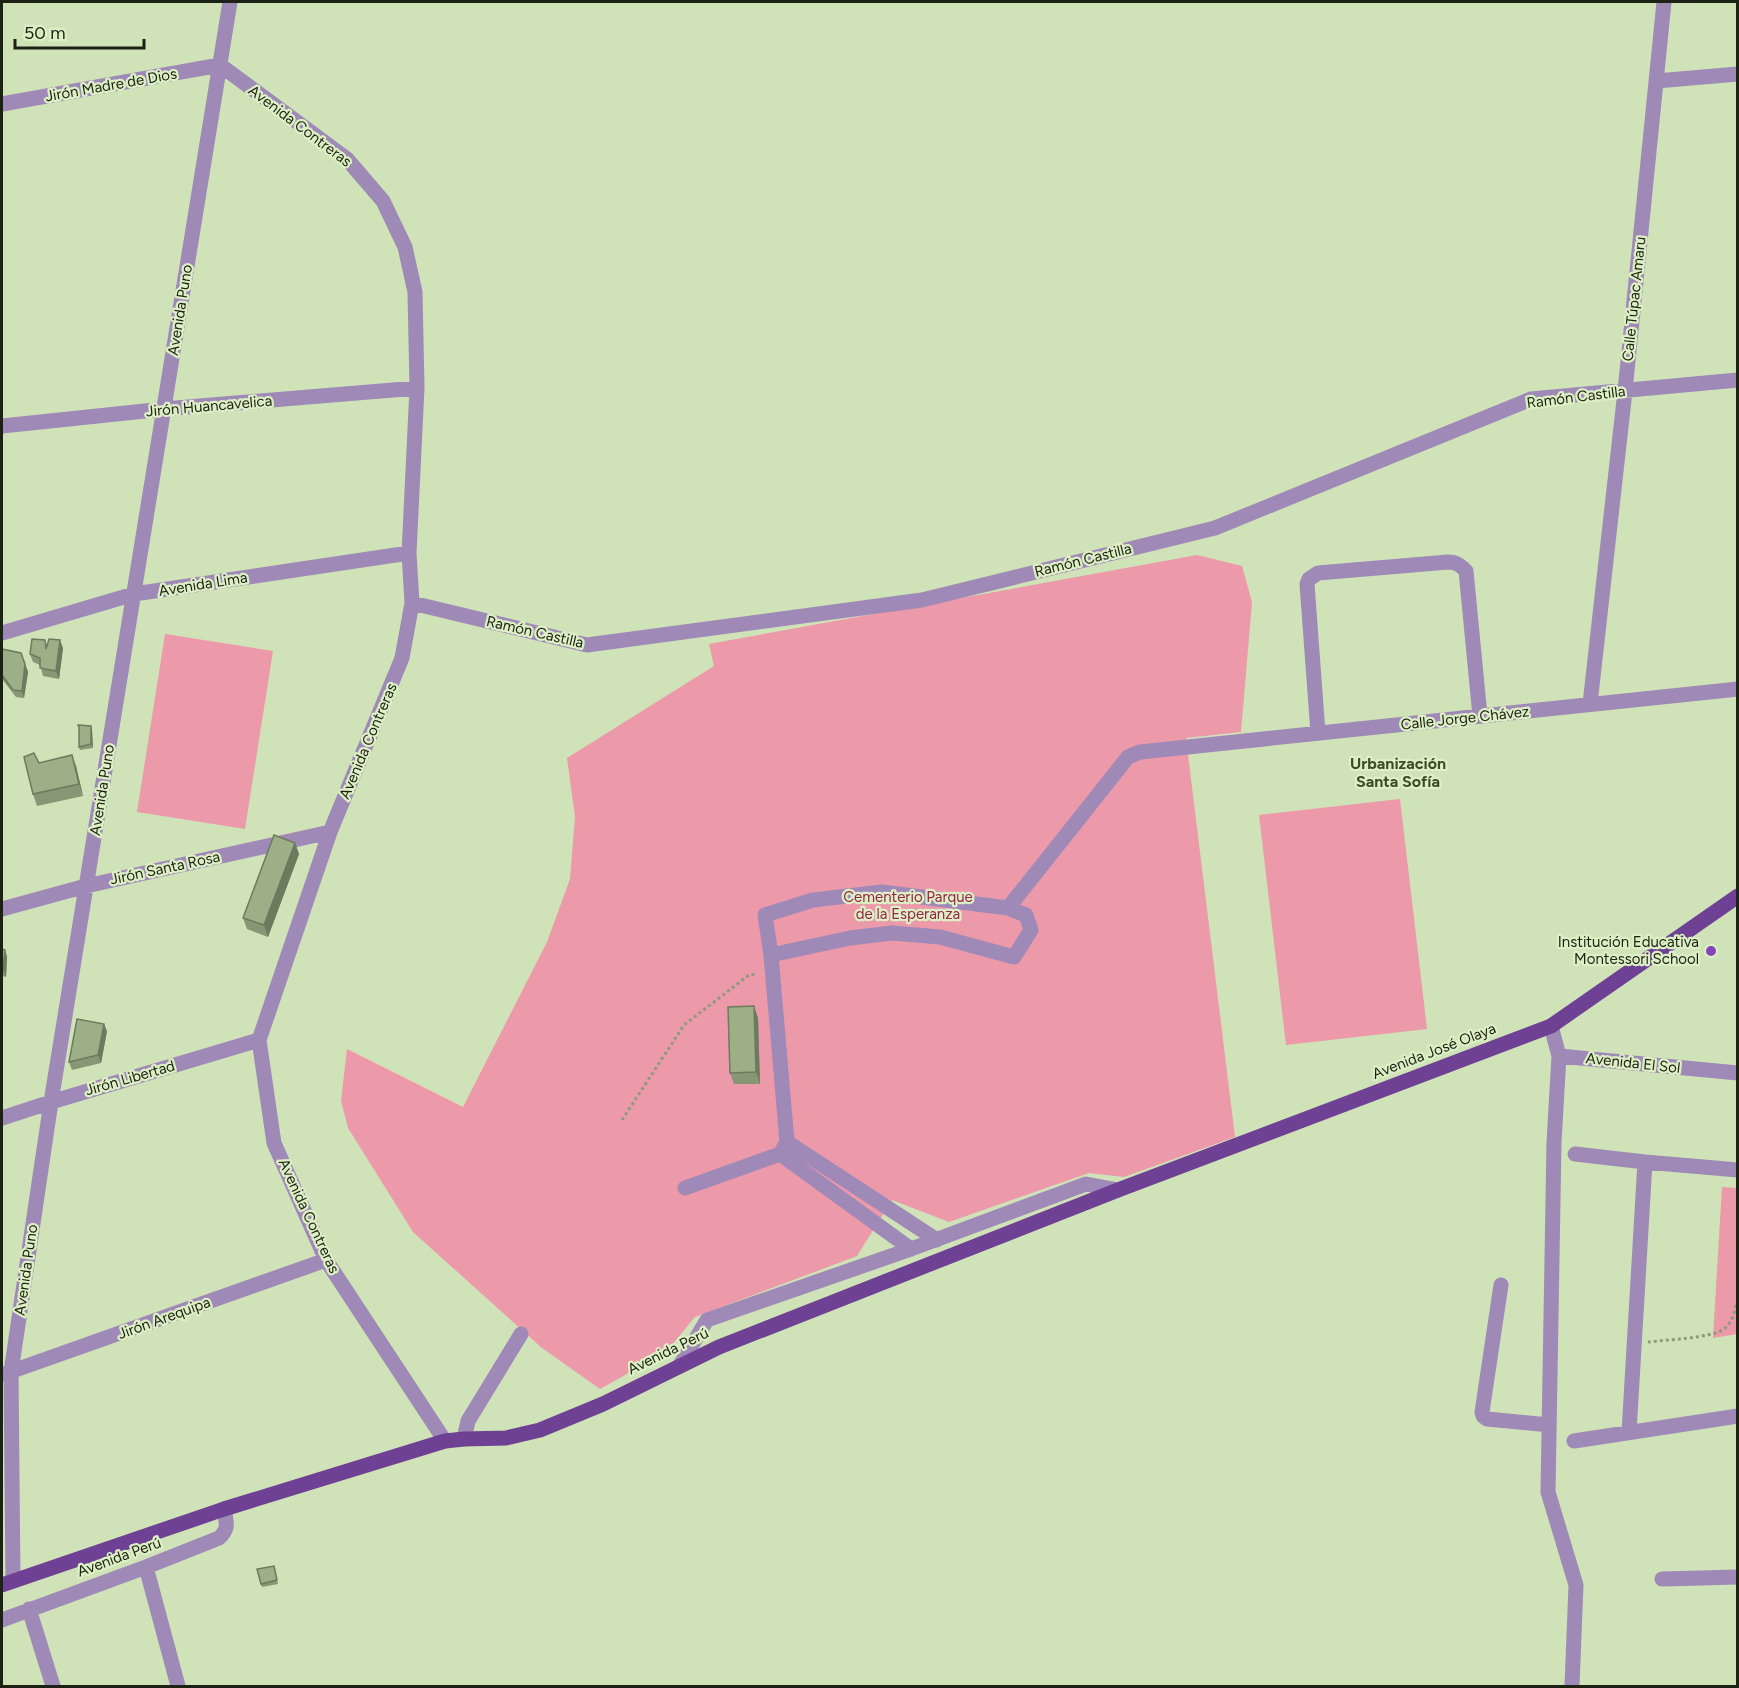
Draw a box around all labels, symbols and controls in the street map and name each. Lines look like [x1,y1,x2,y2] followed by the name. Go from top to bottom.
[15,12,144,50] scale bar
[24,22,66,44] text: 50 m
[44,65,178,105] street label: Jirón Madre de Dios
[245,81,355,171] street label: Avenida Contreras
[1619,236,1649,362] street label: Calle Túpac Amaru
[164,263,196,357] street label: Avenida Puno
[1526,382,1626,412] street label: Ramón Castilla
[145,392,273,420] street label: Jirón Huancavelica
[1033,539,1133,581] street label: Ramón Castilla
[157,568,249,600] street label: Avenida Lima
[485,612,585,652] street label: Ramón Castilla
[335,680,401,802] street label: Avenida Contreras
[1400,702,1530,734] street label: Calle Jorge Chávez
[86,743,118,837] street label: Avenida Puno
[1350,754,1446,791] district label: Urbanización Santa Sofía
[108,848,222,888] street label: Jirón Santa Rosa
[843,888,973,923] park label: Cementerio Parque de la Esperanza
[1558,933,1699,968] place label: Institución Educativa Montessori School
[1704,944,1718,958] marker: Institución Educativa Montessori School
[1370,1019,1498,1083] street label: Avenida José Olaya
[1585,1049,1681,1077] street label: Avenida El Sol
[83,1057,177,1099] street label: Jirón Libertad
[275,1156,343,1276] street label: Avenida Contreras
[11,1223,41,1317] street label: Avenida Puno
[115,1293,213,1343] street label: Jirón Arequipa
[625,1324,711,1378] street label: Avenida Perú
[75,1533,163,1581] street label: Avenida Perú

